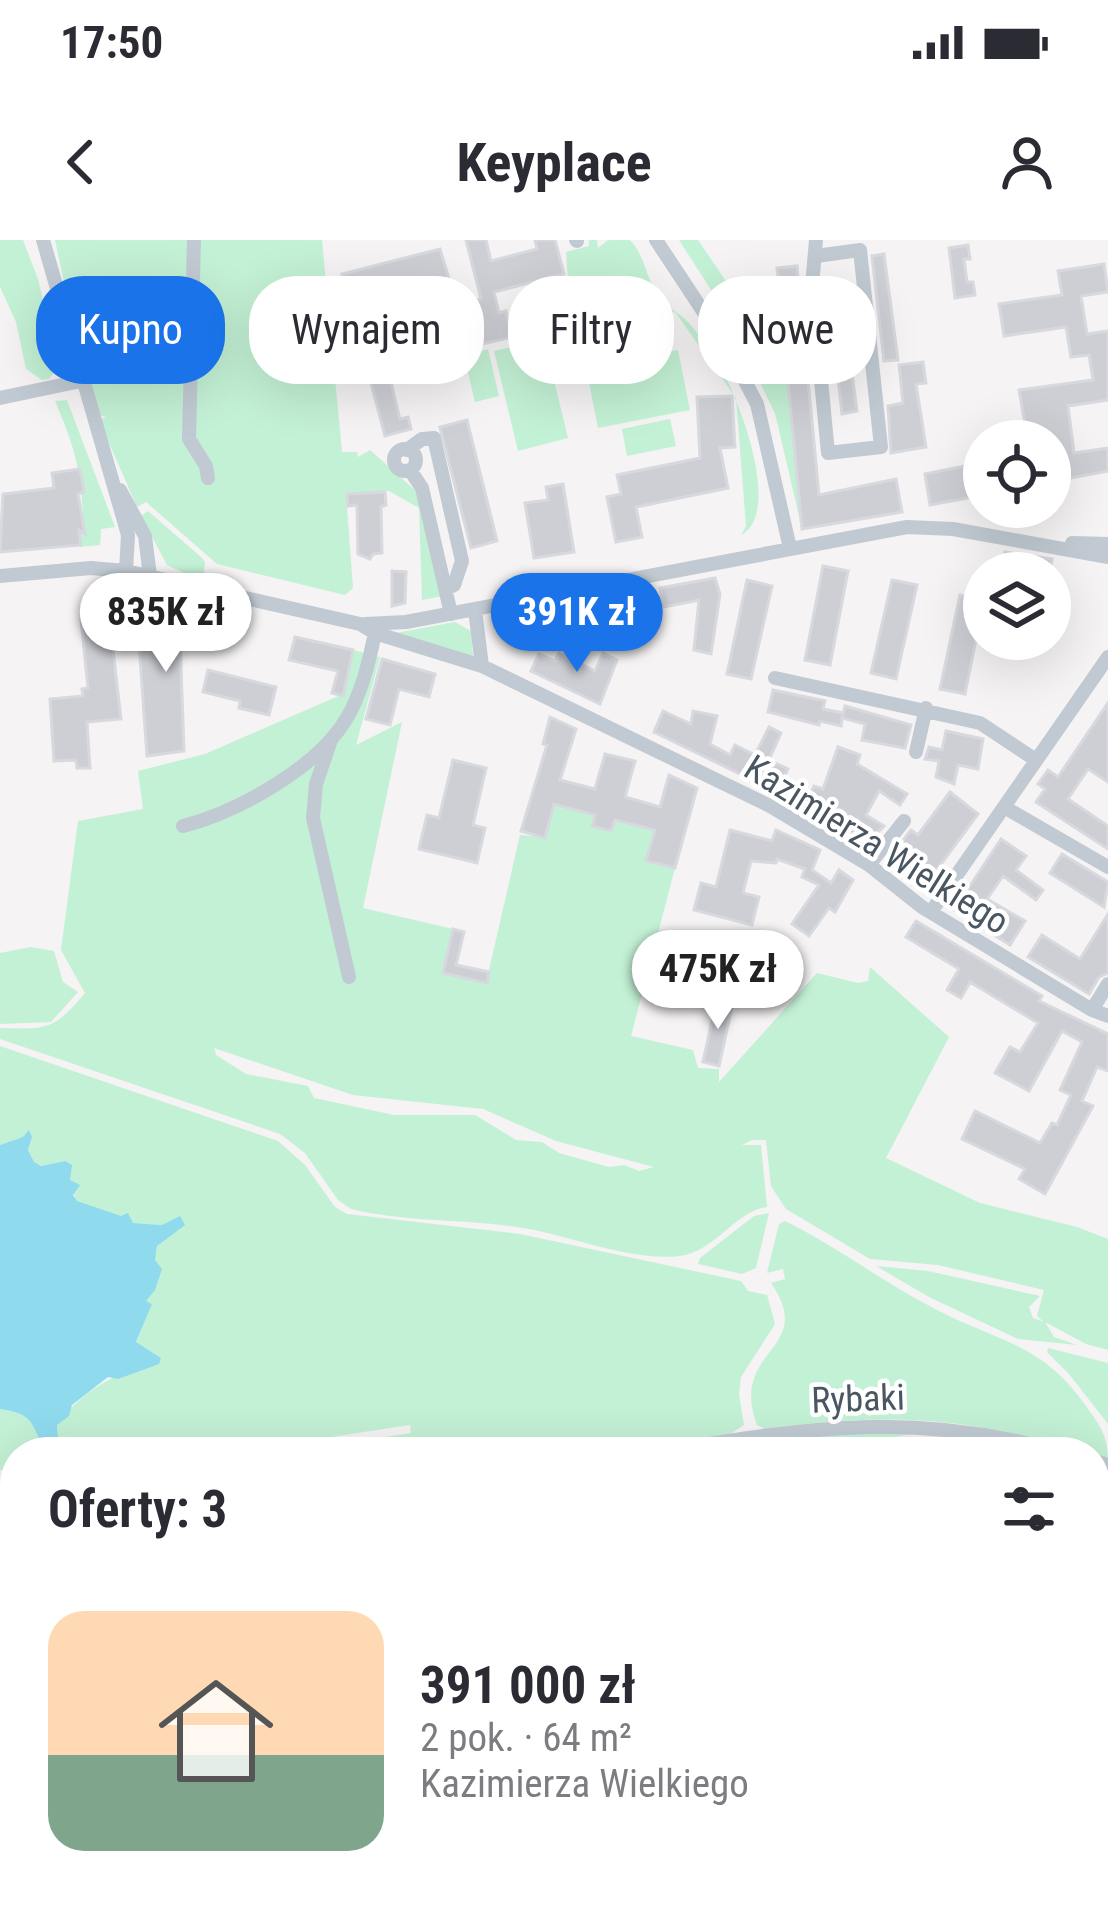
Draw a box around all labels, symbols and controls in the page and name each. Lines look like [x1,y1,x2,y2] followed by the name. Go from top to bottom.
[60,16,163,69] text: 17:50
[48,129,114,195] icon: back
[994,129,1060,195] icon: person
[456,131,652,194] text: Keyplace
[36,276,225,384] chip: Kupno
[249,276,484,384] chip: Wynajem
[508,276,674,384] chip: Filtry
[698,276,876,384] chip: Nowe
[963,420,1071,660] map controls
[963,420,1071,528] button: locate
[963,552,1071,660] button: layers
[55,573,277,675] pin: 835K zł
[466,573,688,675] pin: 391K zł
[107,589,225,635] text: 835K zł
[518,589,636,635] text: 391K zł
[737,747,1016,943] street label: Kazimierza Wielkiego
[607,930,829,1032] pin: 475K zł
[659,946,777,992] text: 475K zł
[811,1376,906,1422] street label: Rybaki
[996,1476,1062,1542] icon: filters
[48,1480,227,1539] text: Oferty: 3
[420,1656,636,1715] text: 391 000 zł
[144,1659,288,1803] icon: home
[420,1715,632,1761] text: 2 pok. · 64 m²
[420,1761,749,1807] text: Kazimierza Wielkiego

